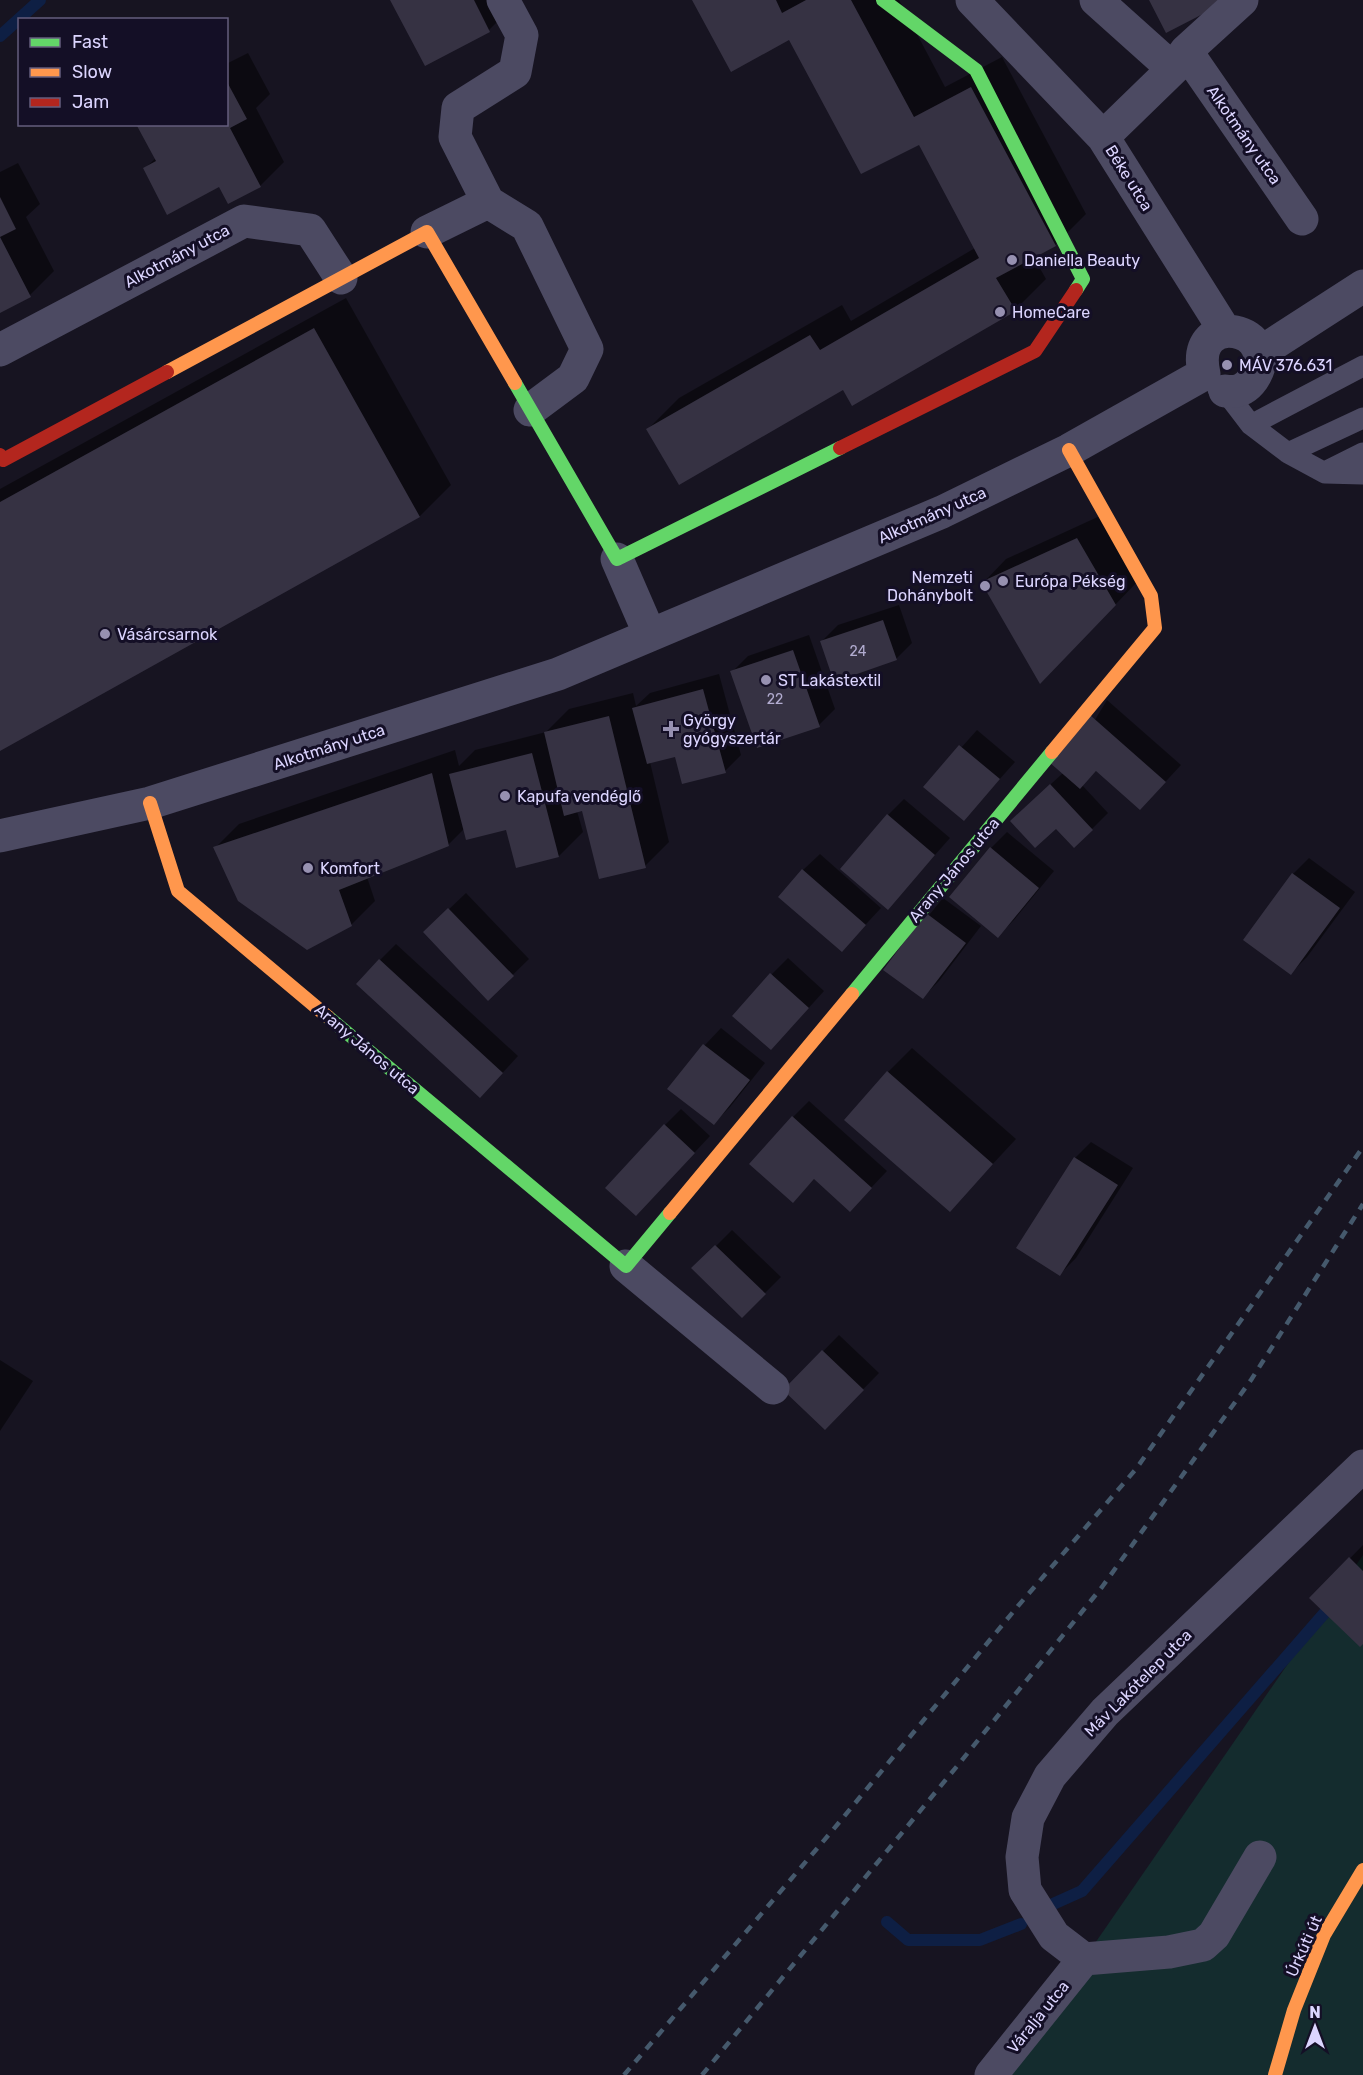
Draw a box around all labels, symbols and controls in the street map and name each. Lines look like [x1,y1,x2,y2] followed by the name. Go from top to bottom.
[18,18,228,126] legend
[72,31,108,53] text: Fast
[72,61,112,83] text: Slow
[1203,82,1285,188] street label: Alkotmány utca
[72,91,109,113] text: Jam
[1101,142,1157,214] street label: Béke utca
[121,220,233,292] street label: Alkotmány utca
[1024,251,1140,270] place label: Daniella Beauty
[1005,253,1019,267] marker: Daniella Beauty
[1012,303,1090,322] place label: HomeCare
[993,305,1007,319] marker: HomeCare
[1239,356,1332,375] place label: MÁV 376.631
[1220,358,1234,372] marker: MÁV 376.631
[875,483,989,547] street label: Alkotmány utca
[887,568,973,605] place label: Nemzeti Dohánybolt
[1015,572,1126,591] place label: Európa Pékség
[996,574,1010,588] marker: Európa Pékség
[978,579,992,593] marker: Nemzeti Dohánybolt
[117,625,218,644] place label: Vásárcsarnok
[98,627,112,641] marker: Vásárcsarnok
[850,643,867,660] house number: 24
[778,671,881,690] place label: ST Lakástextil
[759,673,773,687] marker: ST Lakástextil
[767,691,783,708] house number: 22
[683,711,781,748] place label: György gyógyszertár
[271,720,387,774] street label: Alkotmány utca
[664,722,678,736] marker: György gyógyszertár
[517,787,641,806] place label: Kapufa vendéglő
[498,789,512,803] marker: Kapufa vendéglő
[905,814,1003,926] street label: Arany János utca
[320,859,380,878] place label: Komfort
[301,861,315,875] marker: Komfort
[311,1000,423,1098] street label: Arany János utca
[1081,1626,1195,1740] street label: Máv Lakótelep utca
[1281,1912,1326,1980] street label: Úrkúti út
[1003,1977,1073,2057] street label: Váralja utca
[1285,1997,1345,2057] north arrow
[1309,2003,1321,2022] text: N

